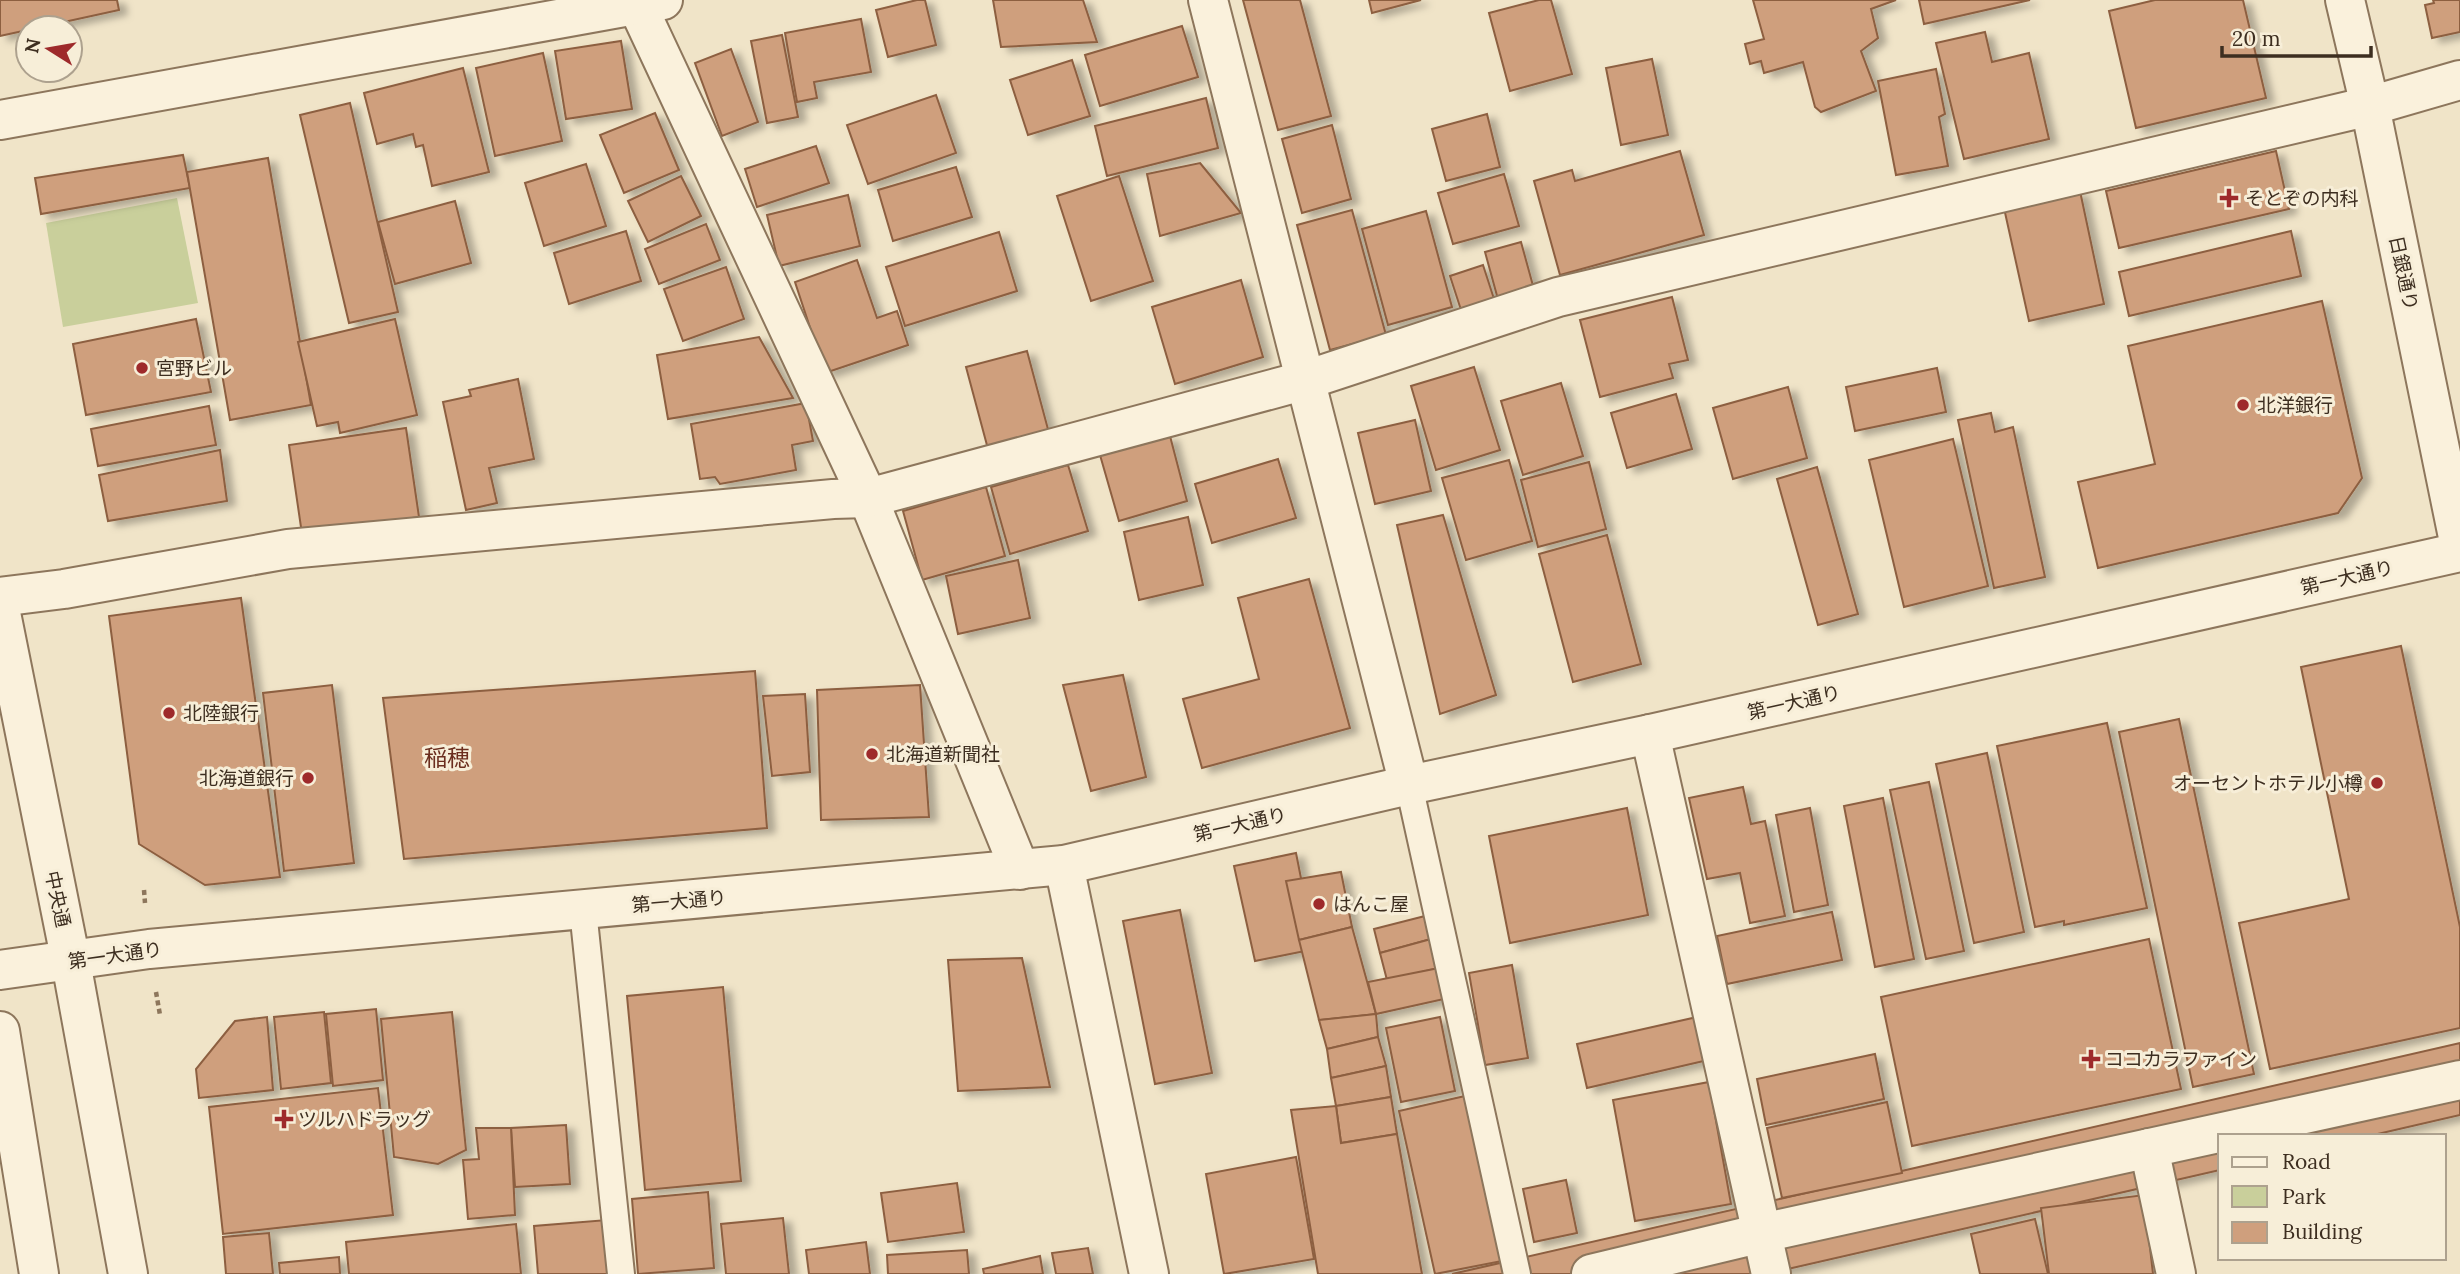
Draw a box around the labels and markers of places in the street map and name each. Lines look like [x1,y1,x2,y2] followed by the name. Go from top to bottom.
[2245,186,2358,210] place label: そとぞの内科
[2219,188,2239,208] marker: そとぞの内科
[156,356,232,380] place label: 宮野ビル
[134,360,150,376] marker: 宮野ビル
[2257,393,2333,417] place label: 北洋銀行
[2235,397,2251,413] marker: 北洋銀行
[183,701,259,725] place label: 北陸銀行
[161,705,177,721] marker: 北陸銀行
[886,742,1000,766] place label: 北海道新聞社
[864,746,880,762] marker: 北海道新聞社
[199,766,294,790] place label: 北海道銀行
[300,770,316,786] marker: 北海道銀行
[2173,771,2363,795] place label: オーセントホテル小樽
[2369,775,2385,791] marker: オーセントホテル小樽
[1333,892,1409,916] place label: はんこ屋
[1311,896,1327,912] marker: はんこ屋
[2105,1047,2257,1071] place label: ココカラファイン
[2083,1051,2099,1067] marker: ココカラファイン
[298,1107,431,1131] place label: ツルハドラッグ
[276,1111,292,1127] marker: ツルハドラッグ

